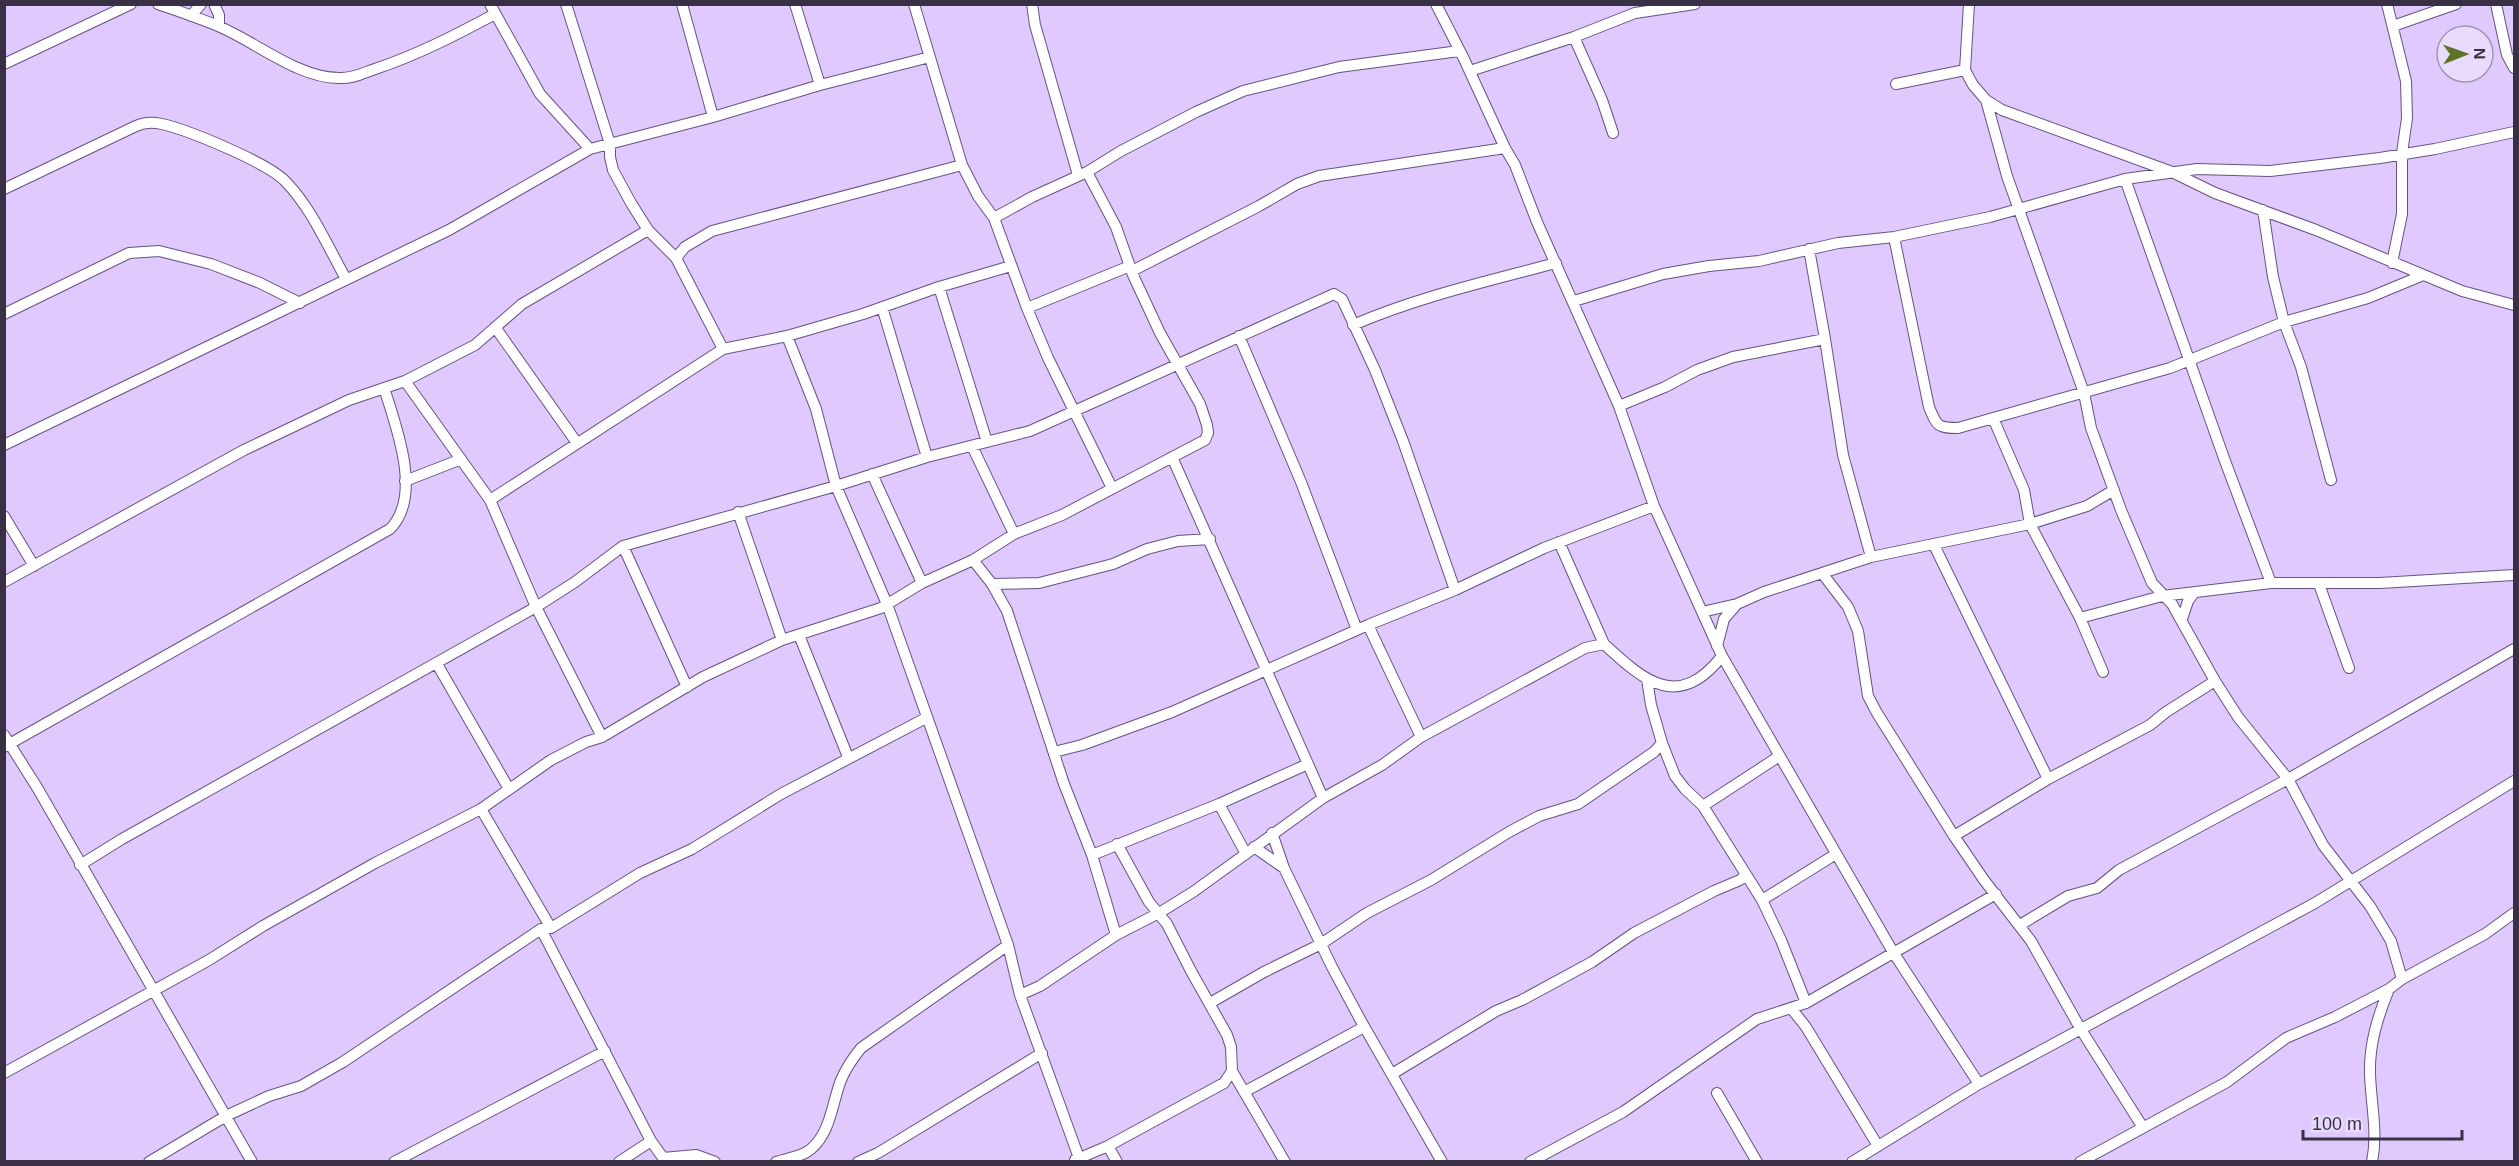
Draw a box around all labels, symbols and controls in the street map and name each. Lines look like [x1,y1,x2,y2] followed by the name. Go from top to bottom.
[2435,24,2495,84] north arrow
[2471,48,2488,60] text: N
[2303,1103,2462,1141] scale bar
[2312,1114,2362,1134] text: 100 m

